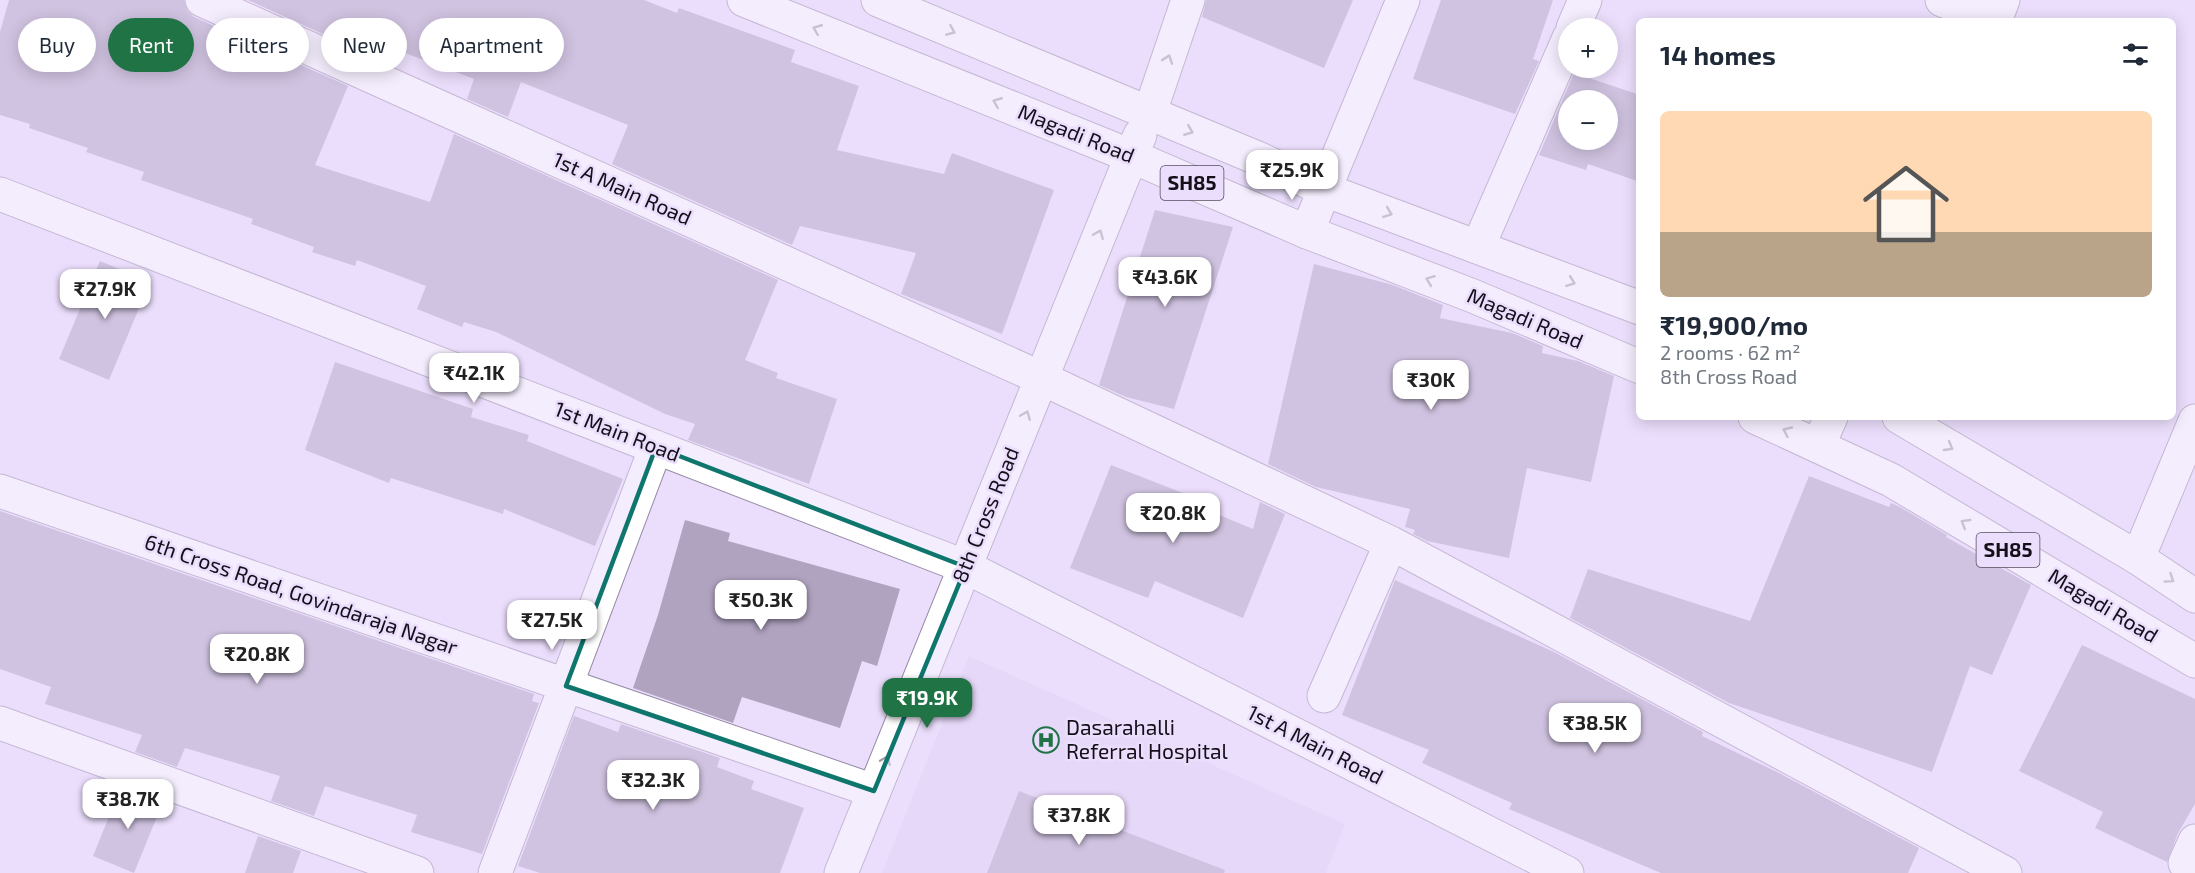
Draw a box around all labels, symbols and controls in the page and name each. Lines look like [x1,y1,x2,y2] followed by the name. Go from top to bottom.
[18,18,96,72] chip: Buy
[108,18,194,72] chip: Rent
[206,18,309,72] chip: Filters
[321,18,407,72] chip: New
[419,18,564,72] chip: Apartment
[1558,18,1618,150] map controls
[1558,18,1618,78] button: +
[812,24,823,36] one-way arrow
[944,24,955,36] one-way arrow
[2119,38,2152,71] icon: filters
[1660,39,1776,70] text: 14 homes
[1161,54,1173,65] one-way arrow
[1558,90,1618,150] button: −
[993,97,1004,109] one-way arrow
[1015,98,1138,167] street label: Magadi Road
[1182,124,1193,136] one-way arrow
[550,146,696,229] street label: 1st A Main Road
[1243,150,1341,201] pin: ₹25.9K
[1852,150,1960,258] icon: home
[1260,157,1324,181] text: ₹25.9K
[1160,166,1224,200] road number: SH85
[1382,206,1393,219] one-way arrow
[1092,229,1104,240] one-way arrow
[1116,257,1214,308] pin: ₹43.6K
[1132,264,1198,288] text: ₹43.6K
[56,269,154,320] pin: ₹27.9K
[1426,275,1437,287] one-way arrow
[1564,275,1575,287] one-way arrow
[74,276,136,300] text: ₹27.9K
[1464,282,1587,353] street label: Magadi Road
[1660,309,1808,340] text: ₹19,900/mo
[1660,340,1800,364] text: 2 rooms · 62 m²
[425,353,523,404] pin: ₹42.1K
[443,360,505,384] text: ₹42.1K
[1395,360,1467,411] pin: ₹30K
[1660,364,1797,388] text: 8th Cross Road
[1407,367,1455,391] text: ₹30K
[551,395,684,466] street label: 1st Main Road
[1019,410,1031,421] one-way arrow
[1782,427,1793,439] one-way arrow
[1943,439,1953,451] one-way arrow
[946,443,1023,586] street label: 8th Cross Road
[1124,493,1222,544] pin: ₹20.8K
[1140,500,1206,524] text: ₹20.8K
[1961,519,1971,531] one-way arrow
[141,528,462,660] street label: 6th Cross Road, Govindaraja Nagar
[1976,533,2040,567] road number: SH85
[2044,562,2163,647] street label: Magadi Road
[2164,572,2174,584] one-way arrow
[712,580,810,631] pin: ₹50.3K
[729,587,793,611] text: ₹50.3K
[503,600,601,651] pin: ₹27.5K
[521,607,583,631] text: ₹27.5K
[208,634,306,685] pin: ₹20.8K
[224,641,290,665] text: ₹20.8K
[878,678,976,729] pin: ₹19.9K
[896,685,958,709] text: ₹19.9K
[1244,699,1388,789] street label: 1st A Main Road
[1546,703,1644,754] pin: ₹38.5K
[1563,710,1627,734] text: ₹38.5K
[1066,714,1229,763] place label: Dasarahalli Referral Hospital
[1031,725,1061,755] hospital icon: Dasarahalli Referral Hospital
[879,755,891,766] one-way arrow
[604,760,702,811] pin: ₹32.3K
[621,767,685,791] text: ₹32.3K
[79,779,177,830] pin: ₹38.7K
[96,786,160,810] text: ₹38.7K
[1030,795,1128,846] pin: ₹37.8K
[1048,802,1110,826] text: ₹37.8K

